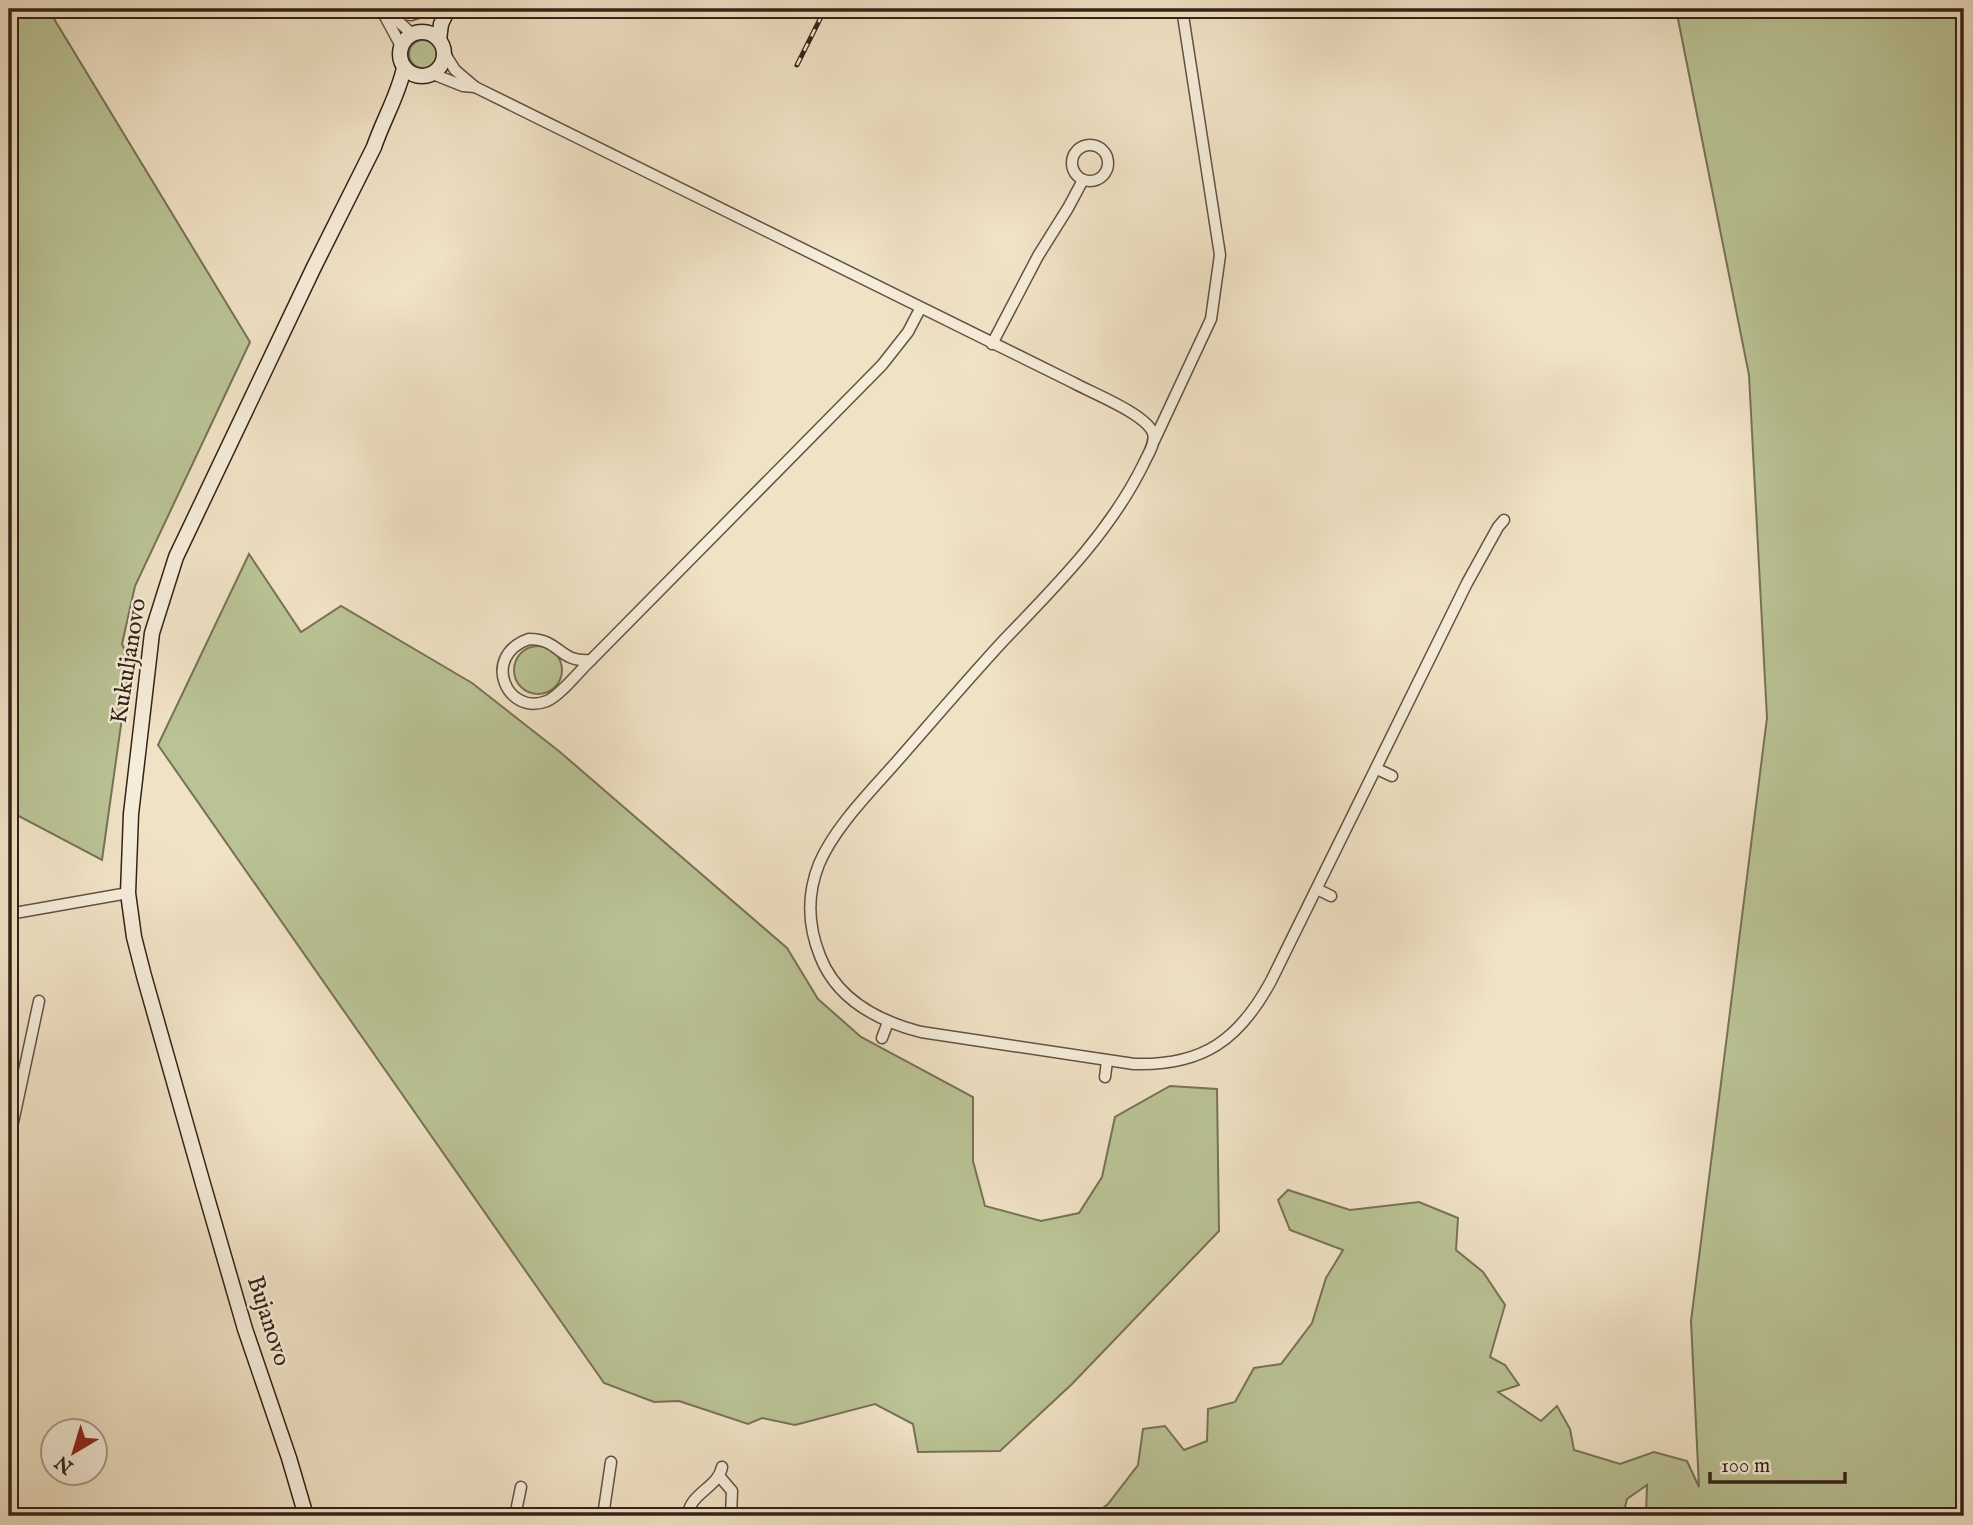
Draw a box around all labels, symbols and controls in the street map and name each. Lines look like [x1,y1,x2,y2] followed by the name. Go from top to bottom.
[104,596,154,726] street label: Kukuljanovo
[239,1272,297,1370] street label: Bujanovo
[38,1416,108,1486] north arrow
[1710,1441,1845,1485] scale bar
[50,1449,79,1479] text: N
[1721,1453,1770,1480] text: 100 m

